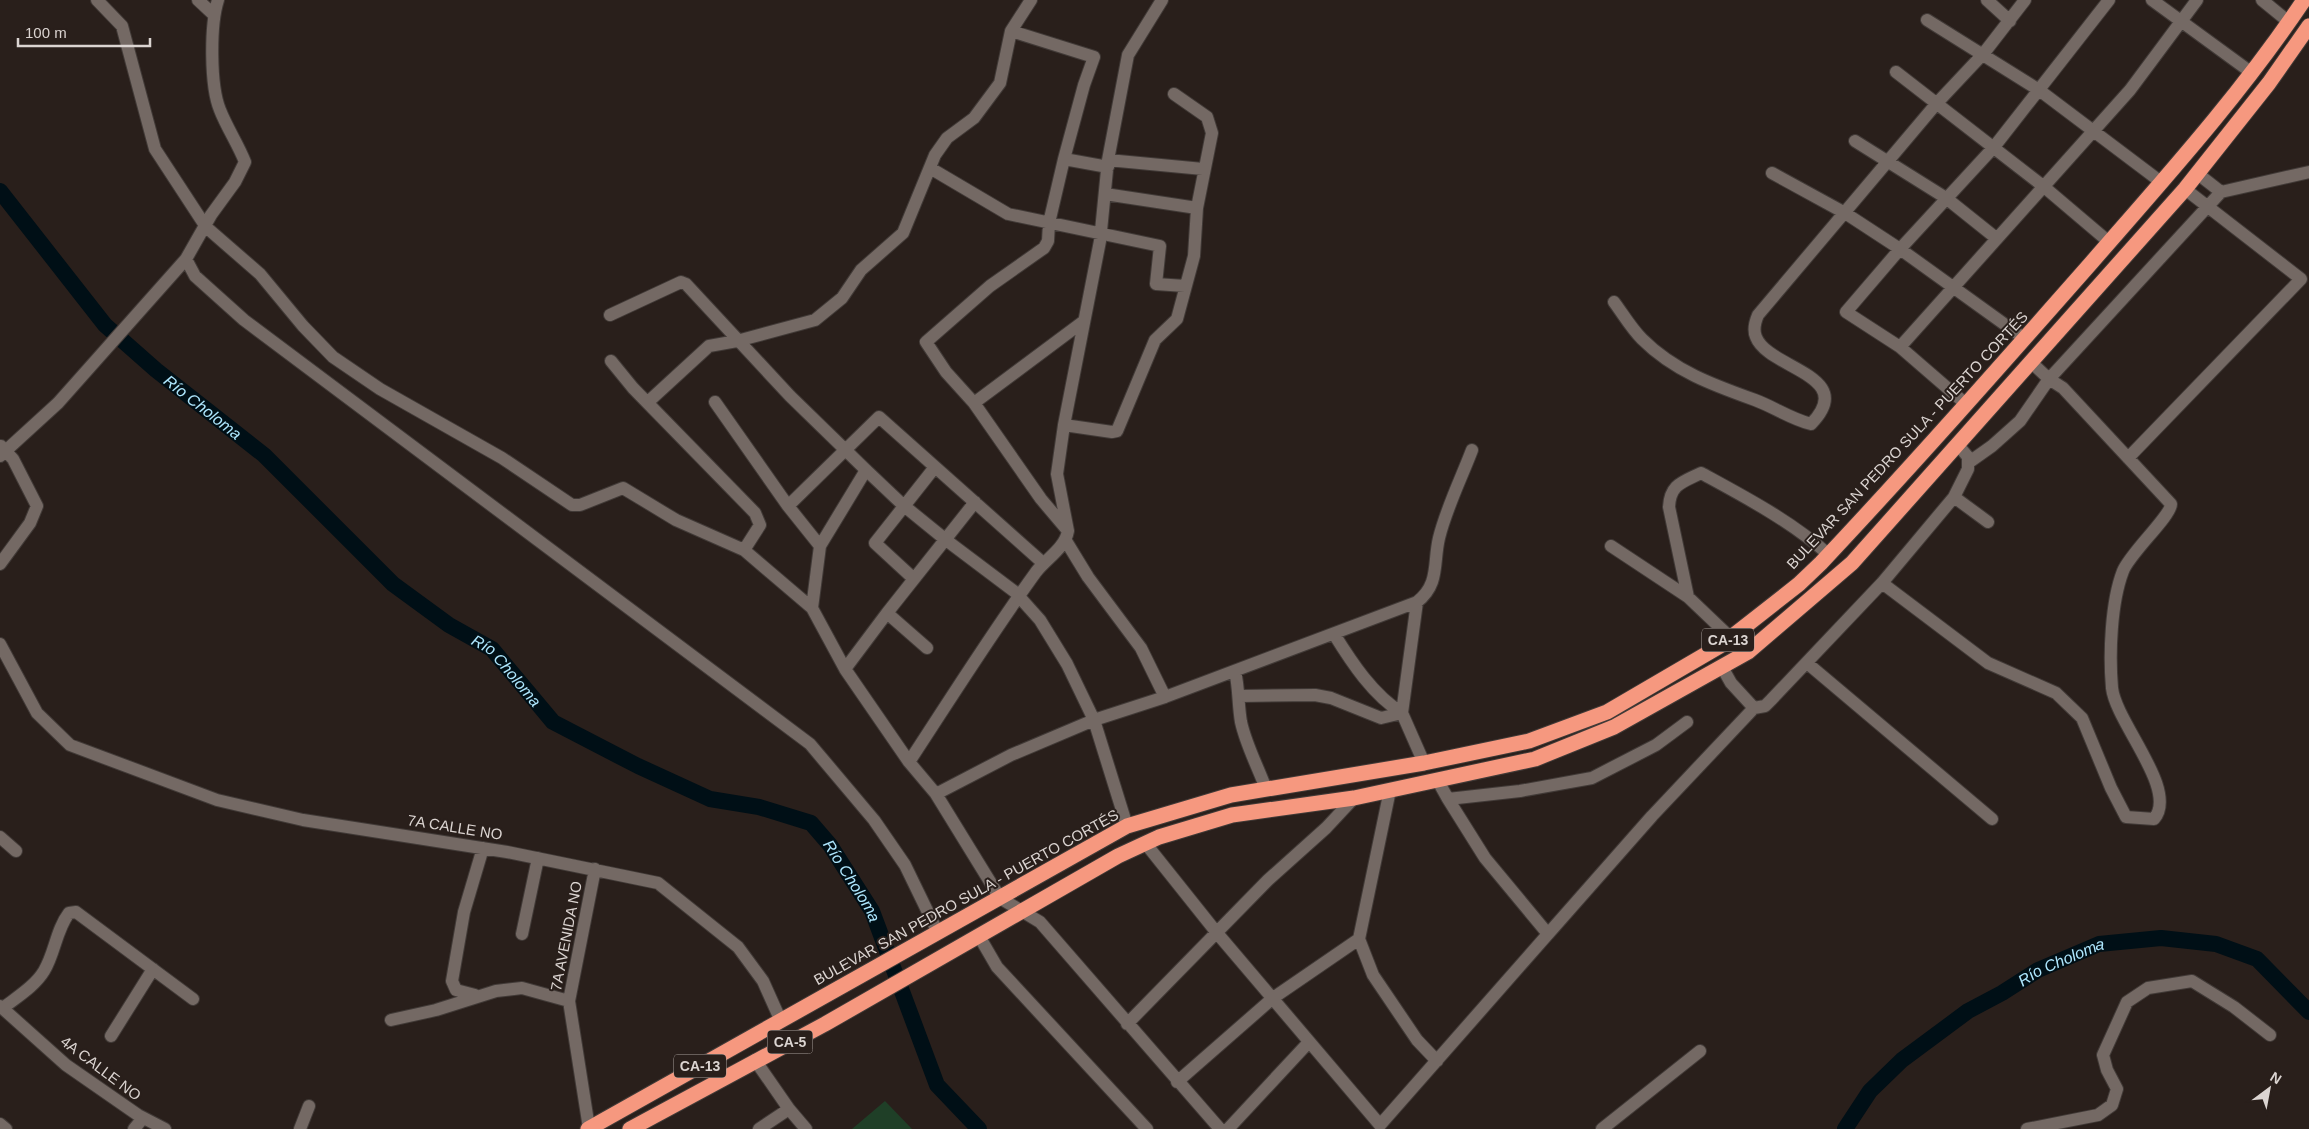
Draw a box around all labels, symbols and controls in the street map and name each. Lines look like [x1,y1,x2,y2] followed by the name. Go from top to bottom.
[18,15,150,47] scale bar
[25,24,67,41] text: 100 m
[1783,308,2031,572] street label: BULEVAR SAN PEDRO SULA - PUERTO CORTÉS
[161,371,245,443] water label: Río Choloma
[1702,628,1754,652] road number: CA-13
[469,631,545,710] water label: Río Choloma
[811,806,1121,988] street label: BULEVAR SAN PEDRO SULA - PUERTO CORTÉS
[406,811,504,843] street label: 7A CALLE NO
[820,836,884,924] water label: Río Choloma
[547,880,585,992] street label: 7A AVENIDA NO
[2015,935,2105,989] water label: Río Choloma
[768,1030,812,1054] road number: CA-5
[58,1032,144,1104] street label: 4A CALLE NO
[674,1054,726,1078] road number: CA-13
[2244,1064,2294,1114] north arrow
[2267,1069,2284,1087] text: N

